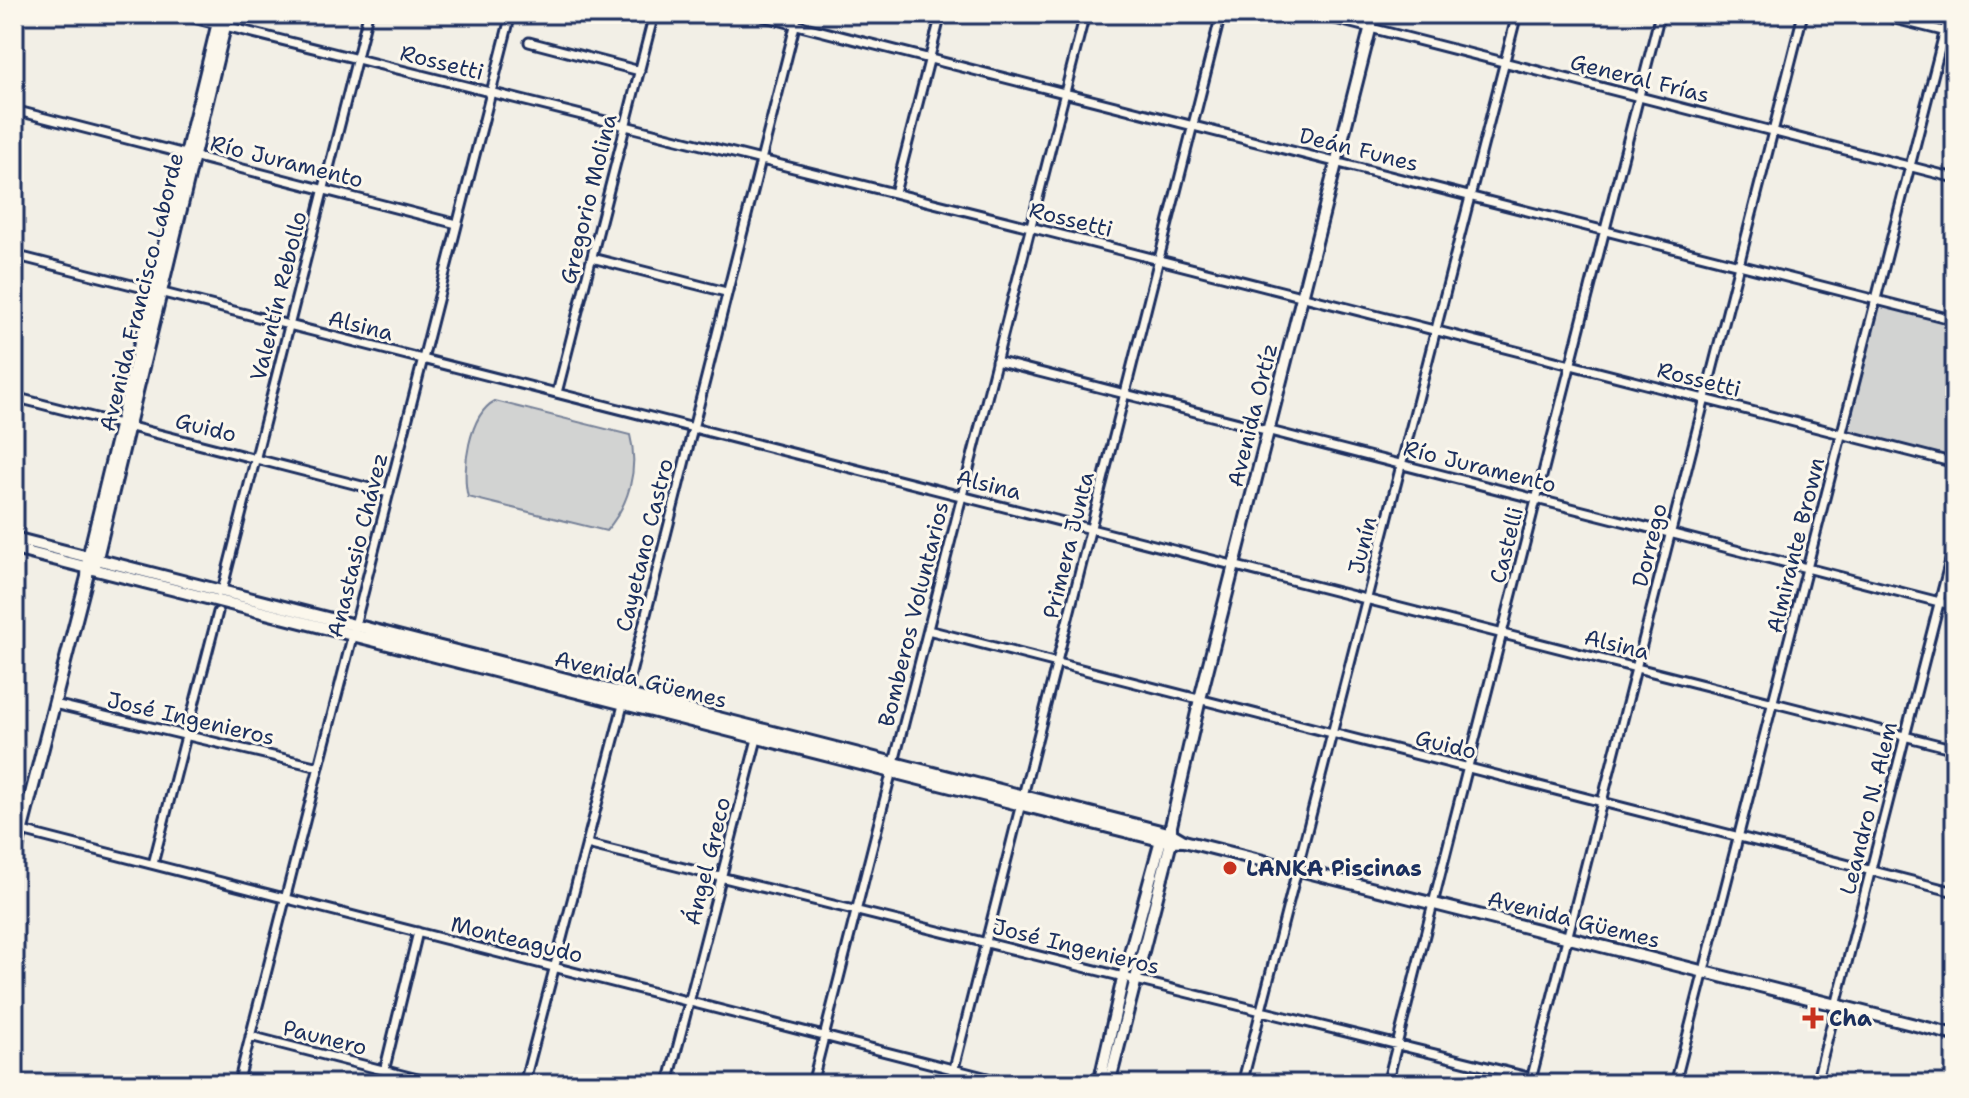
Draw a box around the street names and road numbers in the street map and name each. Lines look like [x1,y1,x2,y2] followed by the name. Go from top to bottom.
[397,38,487,87] street label: Rossetti
[1567,47,1712,110] street label: General Frías
[553,111,624,287] street label: Gregorio Molina
[1296,121,1421,178] street label: Deán Funes
[207,128,366,194] street label: Río Juramento
[93,150,190,435] street label: Avenida Francisco Laborde
[1026,195,1116,244] street label: Rossetti
[243,208,314,384] street label: Valentín Rebollo
[325,303,397,348] street label: Alsina
[1221,340,1284,490] street label: Avenida Ortíz
[1654,355,1744,404] street label: Rossetti
[172,406,240,449] street label: Guido
[1400,433,1559,499] street label: Río Juramento
[320,450,394,641] street label: Anastasio Chávez
[1760,454,1831,636] street label: Almirante Brown
[609,456,680,635] street label: Cayetano Castro
[953,462,1025,507] street label: Alsina
[1036,468,1101,622] street label: Primera Junta
[871,498,956,730] street label: Bomberos Voluntarios
[1625,500,1674,590] street label: Dorrego
[1483,504,1530,586] street label: Castelli
[1341,513,1384,577] street label: Junín
[1581,622,1653,667] street label: Alsina
[552,644,730,715] street label: Avenida Güemes
[104,685,278,752] street label: José Ingenieros
[1833,719,1904,898] street label: Leandro N. Alem
[1412,723,1480,766] street label: Guido
[678,794,737,928] street label: Ángel Greco
[1485,884,1663,955] street label: Avenida Güemes
[448,909,586,970] street label: Monteagudo
[989,912,1163,981] street label: José Ingenieros
[280,1013,370,1062] street label: Paunero

